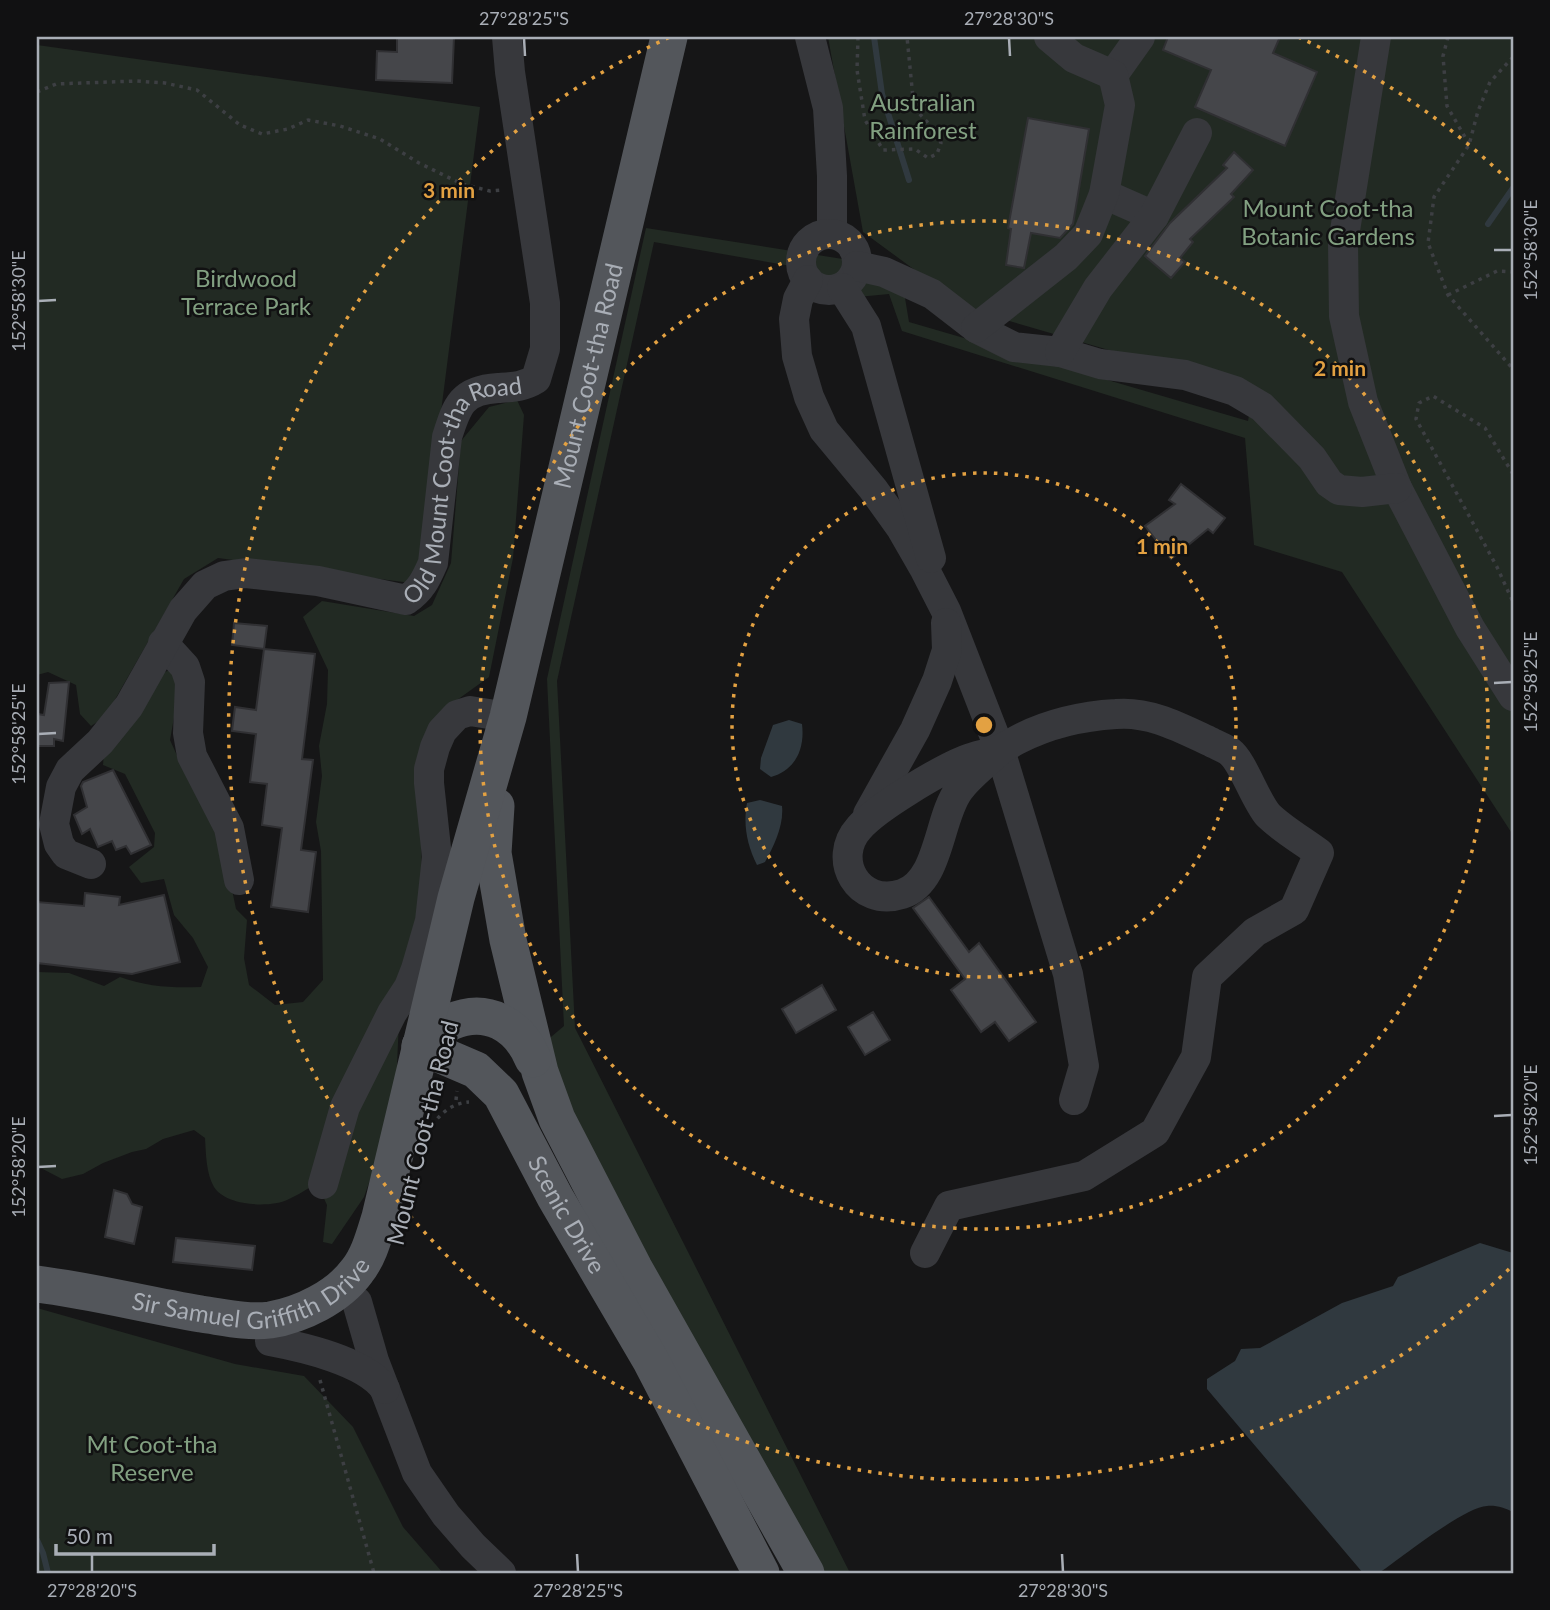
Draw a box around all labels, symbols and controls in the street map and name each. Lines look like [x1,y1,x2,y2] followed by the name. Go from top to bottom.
[479,7,569,29] text: 27°28'25"S
[964,7,1054,29] text: 27°28'30"S
[869,87,977,144] park label: Australian Rainforest
[423,177,475,202] text: 3 min
[1241,193,1415,250] park label: Mount Coot-tha Botanic Gardens
[1519,199,1541,301] text: 152°58'30"E
[7,250,29,352] text: 152°58'30"E
[547,260,628,491] street label: Mount Coot-tha Road
[181,263,312,320] park label: Birdwood Terrace Park
[1314,355,1366,380] text: 2 min
[396,370,524,610] street label: Old Mount Coot-tha Road
[1136,533,1188,558] text: 1 min
[1519,631,1541,733] text: 152°58'25"E
[7,683,29,785] text: 152°58'25"E
[972,713,996,737] centre of rings
[380,1017,463,1248] street label: Mount Coot-tha Road
[1519,1064,1541,1166] text: 152°58'20"E
[7,1116,29,1218] text: 152°58'20"E
[523,1150,613,1278] street label: Scenic Drive
[130,1252,375,1334] street label: Sir Samuel Griffith Drive
[87,1429,217,1486] park label: Mt Coot-tha Reserve
[56,1512,214,1556] scale bar
[66,1523,113,1548] text: 50 m
[47,1579,137,1601] text: 27°28'20"S
[533,1579,623,1601] text: 27°28'25"S
[1018,1579,1108,1601] text: 27°28'30"S

